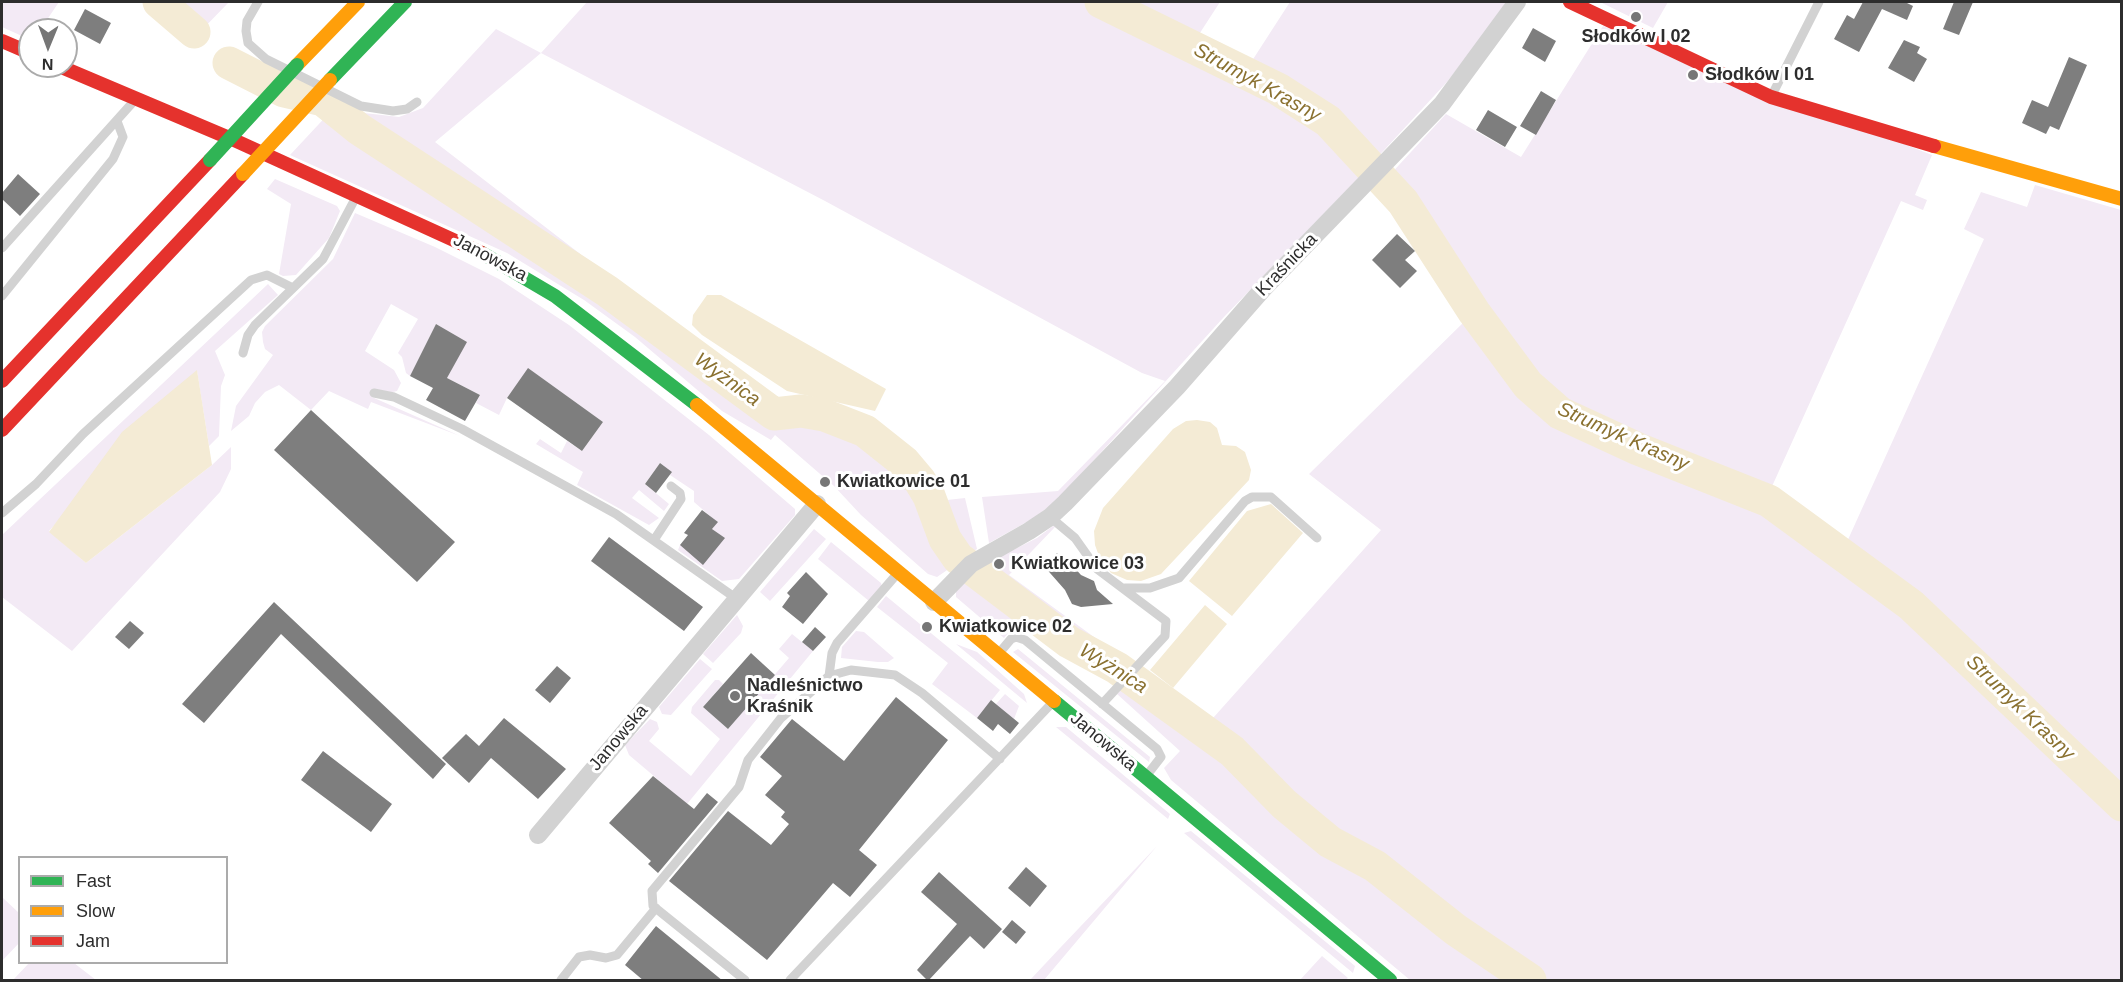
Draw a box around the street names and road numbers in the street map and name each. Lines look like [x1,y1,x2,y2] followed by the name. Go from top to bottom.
[1252,229,1322,301] street label: Kraśnicka
[450,230,530,286] street label: Janowska
[585,700,653,776] street label: Janowska
[1065,708,1141,776] street label: Janowska

